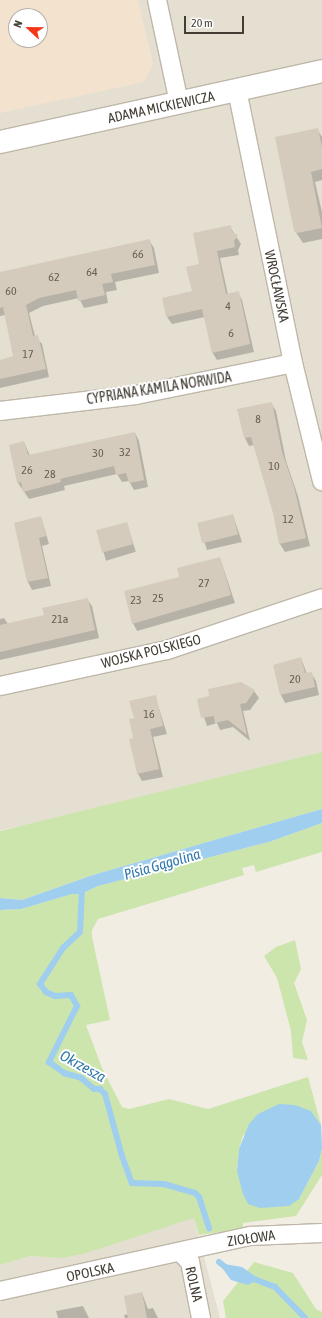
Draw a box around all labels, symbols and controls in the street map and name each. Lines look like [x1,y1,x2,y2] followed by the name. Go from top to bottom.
[8,8,48,48] north arrow
[186,8,246,34] scale bar
[191,16,213,30] text: 20 m
[11,19,25,29] text: N
[106,87,216,127] street label: ADAMA MICKIEWICZA
[132,248,144,262] house number: 66
[261,248,293,324] street label: WROCŁAWSKA
[86,266,98,280] house number: 64
[48,271,60,285] house number: 62
[5,285,17,299] house number: 60
[225,300,231,314] house number: 4
[228,327,234,341] house number: 6
[22,348,34,362] house number: 17
[85,368,233,408] street label: CYPRIANA KAMILA NORWIDA
[255,413,261,427] house number: 8
[119,446,131,460] house number: 32
[92,447,104,461] house number: 30
[268,460,280,474] house number: 10
[21,464,33,478] house number: 26
[44,468,56,482] house number: 28
[282,513,294,527] house number: 12
[198,577,210,591] house number: 27
[152,592,164,606] house number: 25
[130,594,142,608] house number: 23
[52,613,68,627] house number: 21a
[99,631,203,671] street label: WOJSKA POLSKIEGO
[289,673,301,687] house number: 20
[143,708,155,722] house number: 16
[122,845,202,883] water label: Pisia Gągolina
[57,1046,109,1086] water label: Okrzesza
[226,1226,276,1250] street label: ZIOŁOWA
[65,1259,115,1285] street label: OPOLSKA
[182,1265,206,1303] street label: ROLNA

